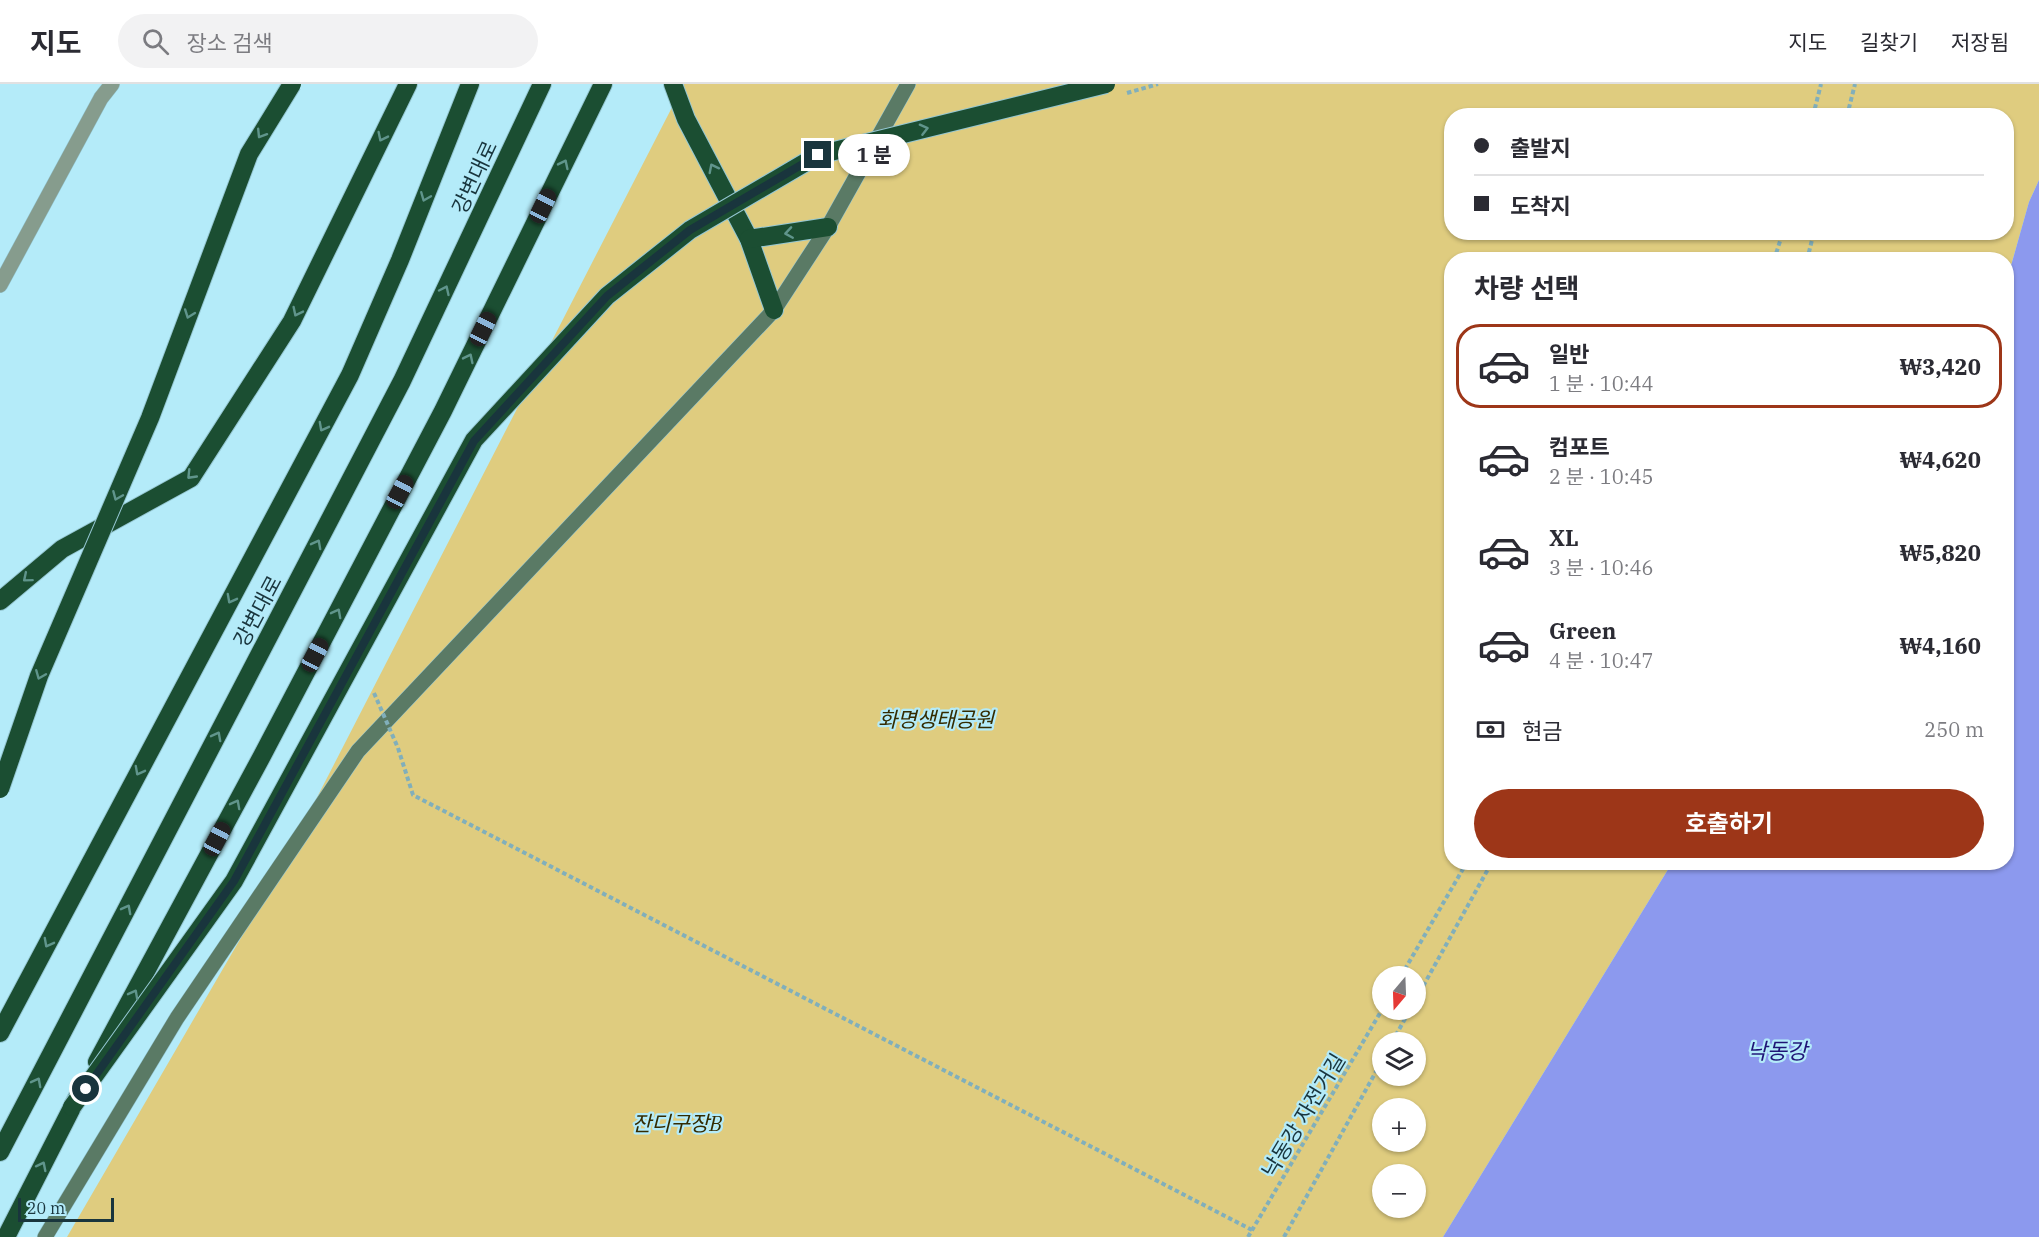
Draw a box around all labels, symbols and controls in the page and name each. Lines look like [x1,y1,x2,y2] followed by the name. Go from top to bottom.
[118,14,538,68] search box
[30,24,82,61] text: 지도
[139,25,172,58] icon: search
[187,28,273,57] text: 장소 검색
[1788,28,1827,56] text: 지도
[1860,28,1918,56] text: 길찾기
[1951,28,2009,56] text: 저장됨
[919,124,929,137] one-way arrow
[257,127,268,138] one-way arrow
[378,130,390,141] one-way arrow
[1510,133,1571,162] text: 출발지
[839,134,911,176] callout: 1 분
[445,136,503,218] street label: 강변대로
[804,141,831,168] route end
[856,141,892,168] text: 1 분
[556,160,568,171] one-way arrow
[709,164,720,175] one-way arrow
[527,186,559,226] car
[420,191,432,202] one-way arrow
[1510,191,1571,220] text: 도착지
[784,226,794,239] one-way arrow
[1474,270,1580,305] text: 차량 선택
[438,286,450,297] one-way arrow
[292,305,304,316] one-way arrow
[184,308,196,319] one-way arrow
[467,309,499,349] car
[1477,339,1531,393] icon: car
[1549,339,1589,368] text: 일반
[1899,352,1981,381] text: ₩3,420
[461,353,473,364] one-way arrow
[1549,370,1654,397] text: 1 분 · 10:44
[318,421,330,432] one-way arrow
[1477,432,1531,486] icon: car
[1549,432,1610,461] text: 컴포트
[1899,445,1981,474] text: ₩4,620
[1549,463,1654,490] text: 2 분 · 10:45
[187,468,198,479] one-way arrow
[384,472,416,512] car
[112,489,124,500] one-way arrow
[1549,523,1579,552] text: XL
[1477,525,1531,579] icon: car
[1899,538,1981,567] text: ₩5,820
[310,540,321,551] one-way arrow
[1549,554,1654,581] text: 3 분 · 10:46
[226,570,288,652] street label: 강변대로
[23,571,34,582] one-way arrow
[227,593,238,603] one-way arrow
[330,608,341,619] one-way arrow
[1549,616,1616,645] text: Green
[1477,618,1531,672] icon: car
[1899,631,1981,660] text: ₩4,160
[299,635,331,675] car
[1549,647,1654,674] text: 4 분 · 10:47
[35,669,47,680] one-way arrow
[878,705,996,733] park label: 화명생태공원
[1474,713,1507,746] icon: cash
[1522,716,1562,745] text: 현금
[1924,716,1984,743] text: 250 m
[210,732,221,742] one-way arrow
[135,765,146,775] one-way arrow
[1474,789,1984,858] button: 호출하기
[229,799,240,810] one-way arrow
[201,819,233,859] car
[120,904,131,915] one-way arrow
[44,937,55,947] one-way arrow
[1372,966,1426,1020] north arrow
[1372,966,1426,1218] map controls
[127,990,138,1000] one-way arrow
[1372,1032,1426,1086] button: layers
[1747,1036,1810,1065] water label: 낙동강
[1255,1048,1351,1182] street label: 낙동강 자전거길
[72,1075,99,1102] route start
[30,1077,41,1088] one-way arrow
[1372,1098,1426,1152] button: +
[632,1109,722,1137] park label: 잔디구장B
[35,1161,47,1172] one-way arrow
[1372,1164,1426,1218] button: −
[18,1195,114,1222] scale bar
[27,1198,65,1218] text: 20 m

